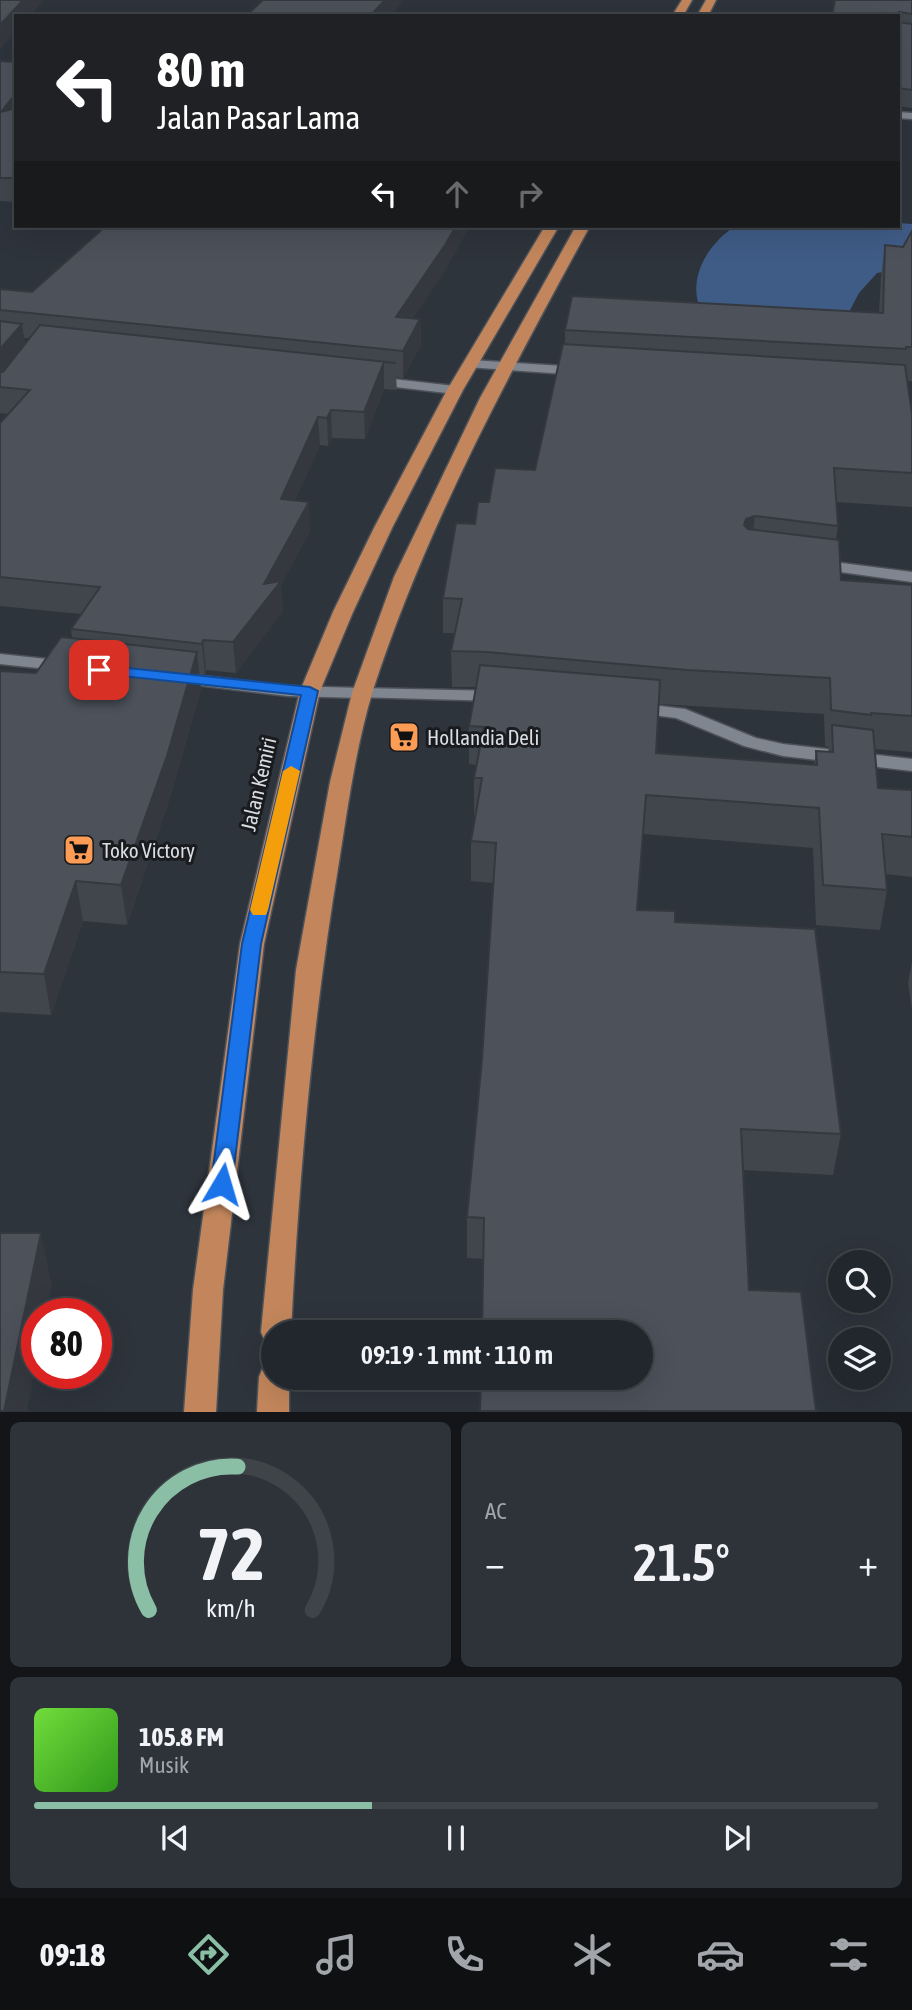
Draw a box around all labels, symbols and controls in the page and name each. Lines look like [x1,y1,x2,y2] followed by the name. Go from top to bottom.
[157,41,245,97] text: 80 m
[42,42,133,133] icon: left
[157,99,361,136] text: Jalan Pasar Lama
[365,175,403,213] icon: left
[438,175,476,213] icon: ahead
[511,175,549,213] icon: right
[69,640,129,700] pin
[80,651,118,689] icon: arrive
[387,720,421,754] supermarket icon: Hollandia Deli
[427,725,539,749] place label: Hollandia Deli
[236,735,280,833] street label: Jalan Kemiri
[62,833,96,867] supermarket icon: Toko Victory
[102,838,195,862] place label: Toko Victory
[185,1147,259,1221] position arrow
[828,1250,891,1390] map controls
[828,1250,891,1313] button: search
[21,1298,112,1389] speed limit sign: 80
[828,1327,891,1390] button: layers
[361,1340,553,1370] text: 09:19 · 1 mnt · 110 m
[485,1498,507,1524] text: AC
[196,1513,265,1596] text: 72
[633,1532,730,1592] text: 21.5°
[485,1541,505,1584] text: −
[858,1541,878,1584] text: +
[206,1594,255,1622] text: km/h
[139,1722,224,1752] text: 105.8 FM
[139,1752,189,1778] text: Musik
[156,1819,194,1857] icon: previous
[437,1819,475,1857] icon: pause
[718,1819,756,1857] icon: next
[184,1930,233,1979] icon: directions
[312,1930,361,1979] icon: music
[440,1930,489,1979] icon: phone
[568,1930,617,1979] icon: climate
[696,1930,745,1979] icon: car
[824,1930,873,1979] icon: filters
[39,1936,105,1973] text: 09:18

